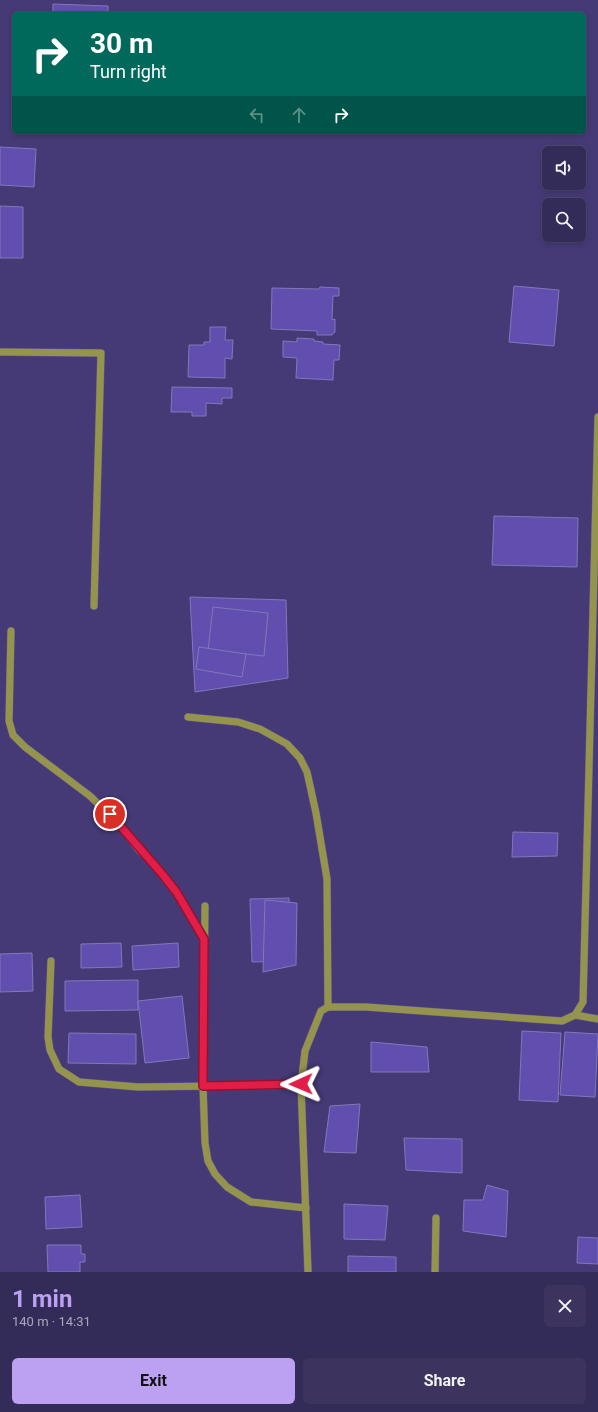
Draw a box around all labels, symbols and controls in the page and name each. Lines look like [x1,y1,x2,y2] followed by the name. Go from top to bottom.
[90,27,153,60] text: 30 m
[24,28,76,80] icon: right
[90,61,167,82] text: Turn right
[246,104,268,126] icon: left
[288,104,310,126] icon: ahead
[330,104,352,126] icon: right
[542,146,586,242] map controls
[542,146,586,190] button: sound
[542,198,586,242] button: search
[93,797,127,831] pin
[99,803,121,825] icon: arrive
[280,1063,322,1105] position arrow
[12,1285,72,1313] text: 1 min
[544,1285,586,1327] button: close
[12,1314,91,1329] text: 140 m · 14:31
[12,1358,295,1404] button: Exit
[303,1358,586,1404] button: Share

